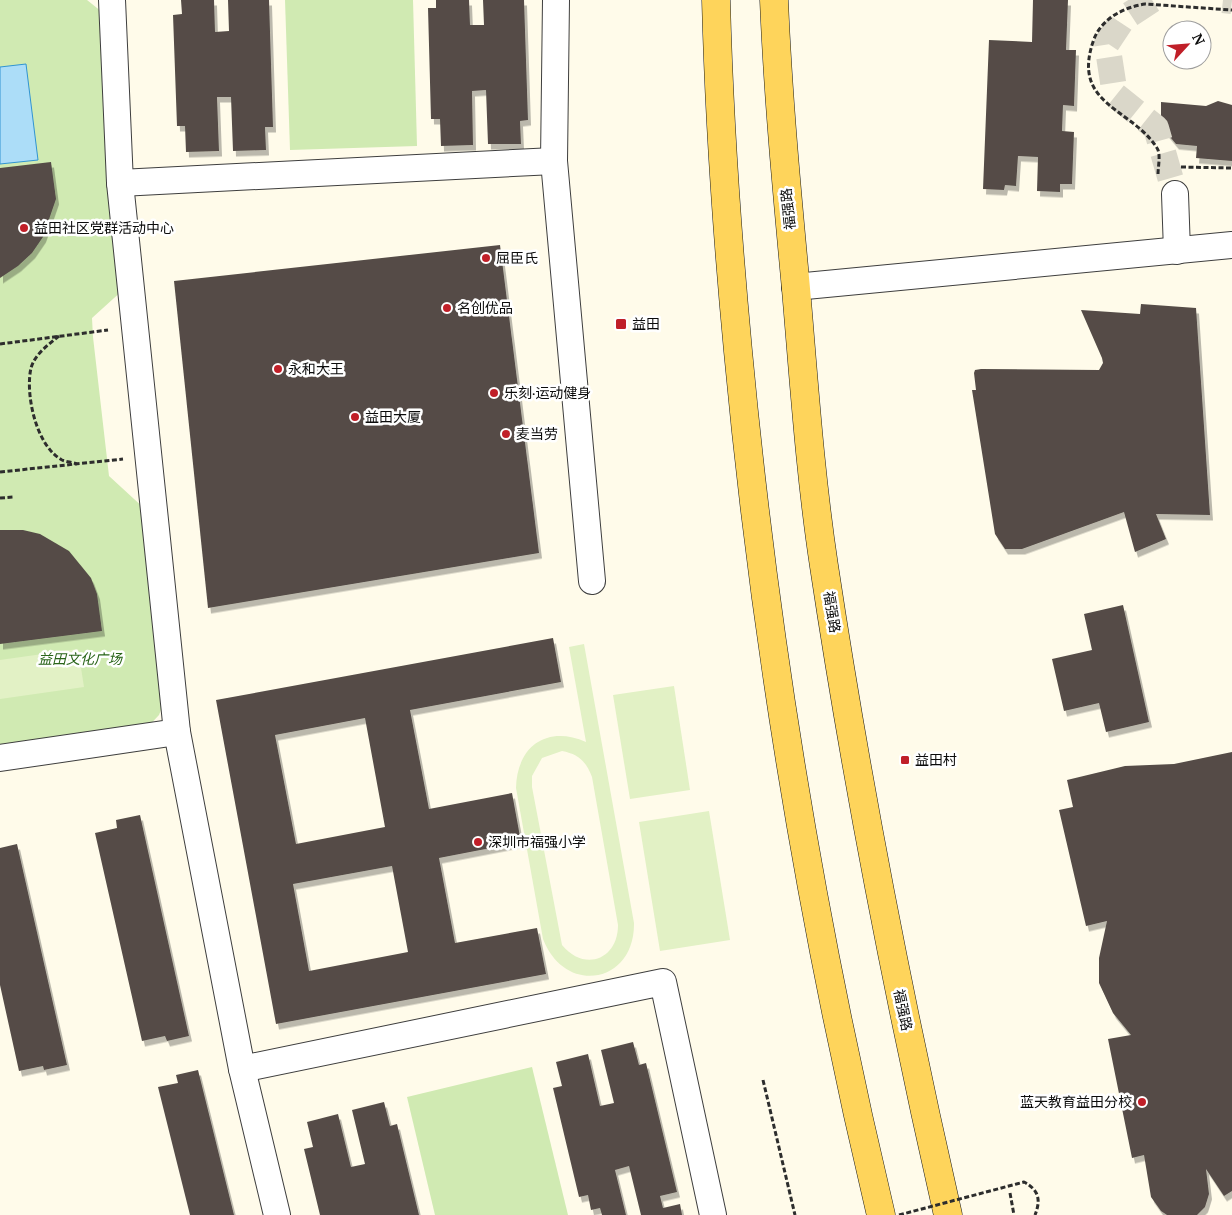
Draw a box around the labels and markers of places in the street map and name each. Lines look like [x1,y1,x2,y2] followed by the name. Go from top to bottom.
[34,218,174,237] place label: 益田社区党群活动中心
[18,222,30,234] marker: 益田社区党群活动中心
[496,248,538,267] place label: 屈臣氏
[480,252,492,264] marker: 屈臣氏
[457,298,513,317] place label: 名创优品
[441,302,453,314] marker: 名创优品
[632,314,660,333] place label: 益田
[614,317,628,331] marker: 益田
[288,359,344,378] place label: 永和大王
[272,363,284,375] marker: 永和大王
[504,383,591,402] place label: 乐刻·运动健身
[488,387,500,399] marker: 乐刻·运动健身
[365,407,421,426] place label: 益田大厦
[349,411,361,423] marker: 益田大厦
[516,424,558,443] place label: 麦当劳
[500,428,512,440] marker: 麦当劳
[915,750,957,769] place label: 益田村
[899,754,911,766] marker: 益田村
[488,832,586,851] place label: 深圳市福强小学
[472,836,484,848] marker: 深圳市福强小学
[1020,1092,1132,1111] place label: 蓝天教育益田分校
[1136,1096,1148,1108] marker: 蓝天教育益田分校

